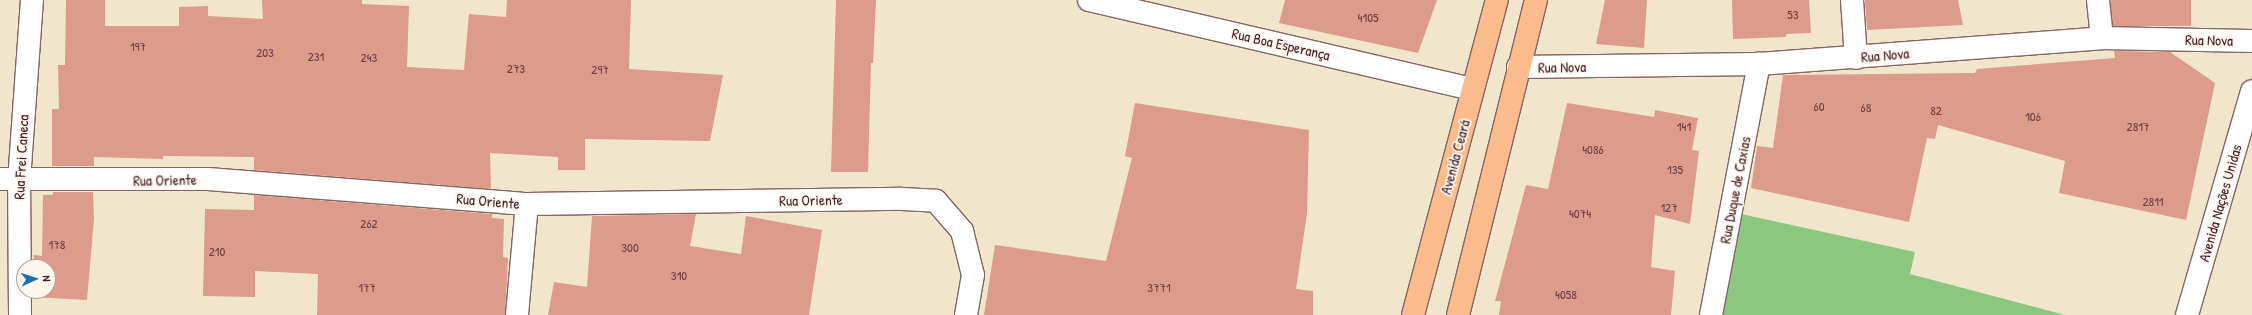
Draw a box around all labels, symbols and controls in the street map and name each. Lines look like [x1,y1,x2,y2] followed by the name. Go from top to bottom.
[1787,6,1799,22] house number: 53
[1358,9,1378,25] house number: 4105
[1230,24,1332,64] street label: Rua Boa Esperança
[2185,31,2233,49] street label: Rua Nova
[130,38,146,54] house number: 197
[256,44,274,60] house number: 203
[1860,44,1910,66] street label: Rua Nova
[308,48,324,64] house number: 231
[361,49,377,65] house number: 243
[1538,58,1586,76] street label: Rua Nova
[507,60,525,76] house number: 273
[591,61,609,77] house number: 297
[1813,98,1825,114] house number: 60
[1861,99,1871,115] house number: 68
[1930,102,1942,118] house number: 82
[2025,108,2041,124] house number: 106
[10,114,32,200] street label: Rua Frei Caneca
[1436,118,1474,196] street label: Avenida Ceará
[1677,118,1691,134] house number: 141
[2127,118,2149,134] house number: 2817
[1716,135,1754,245] street label: Rua Duque de Caxias
[1582,141,1604,157] house number: 4086
[2195,142,2245,264] street label: Avenida Nações Unidas
[1667,161,1683,177] house number: 135
[133,170,197,190] street label: Rua Oriente
[456,189,520,213] street label: Rua Oriente
[779,190,843,210] street label: Rua Oriente
[2142,193,2164,209] house number: 2811
[1660,199,1678,215] house number: 127
[1569,205,1591,221] house number: 4074
[360,215,378,231] house number: 262
[49,236,65,252] house number: 178
[621,239,639,255] house number: 300
[209,243,225,259] house number: 210
[16,259,56,299] north arrow
[671,267,687,283] house number: 310
[40,275,54,282] text: N
[358,279,376,295] house number: 177
[1147,279,1171,295] house number: 3771
[1555,286,1577,302] house number: 4058

